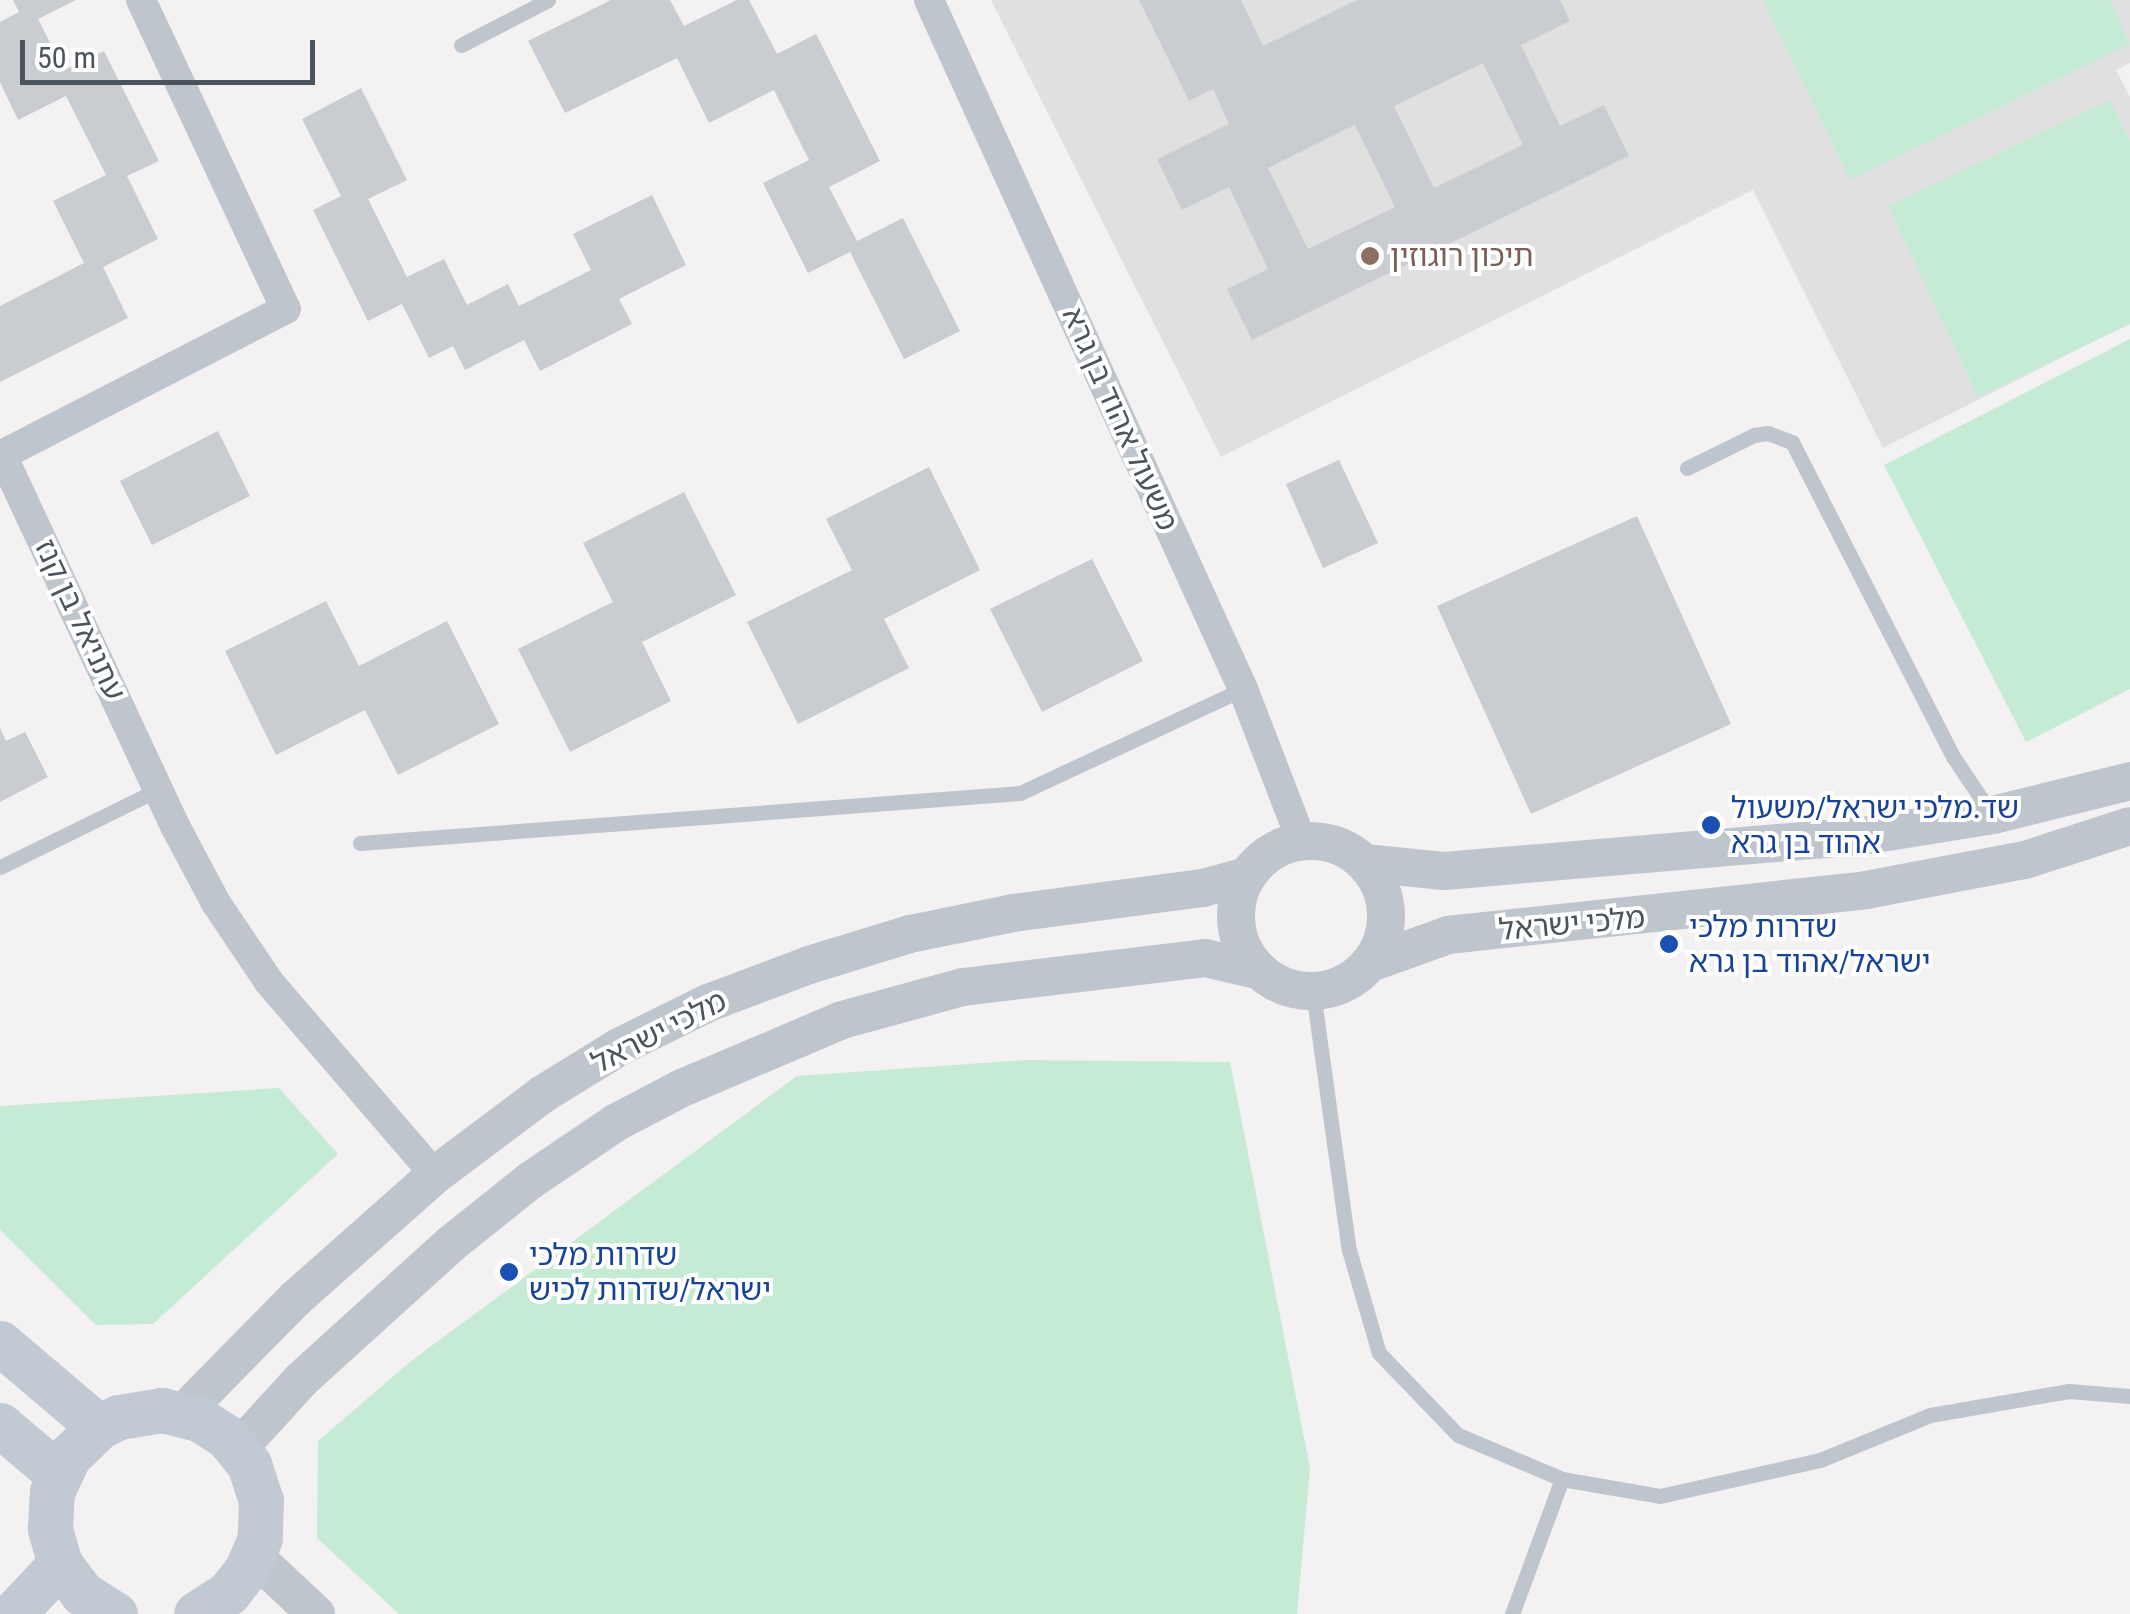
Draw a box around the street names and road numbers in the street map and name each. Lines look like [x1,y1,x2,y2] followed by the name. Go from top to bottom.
[1055,302,1185,536] street label: משעול אהוד בן גרא
[27,534,133,706] street label: עתניאל בן קנז
[1497,900,1647,948] street label: מלכי ישראל
[586,983,732,1081] street label: מלכי ישראל

